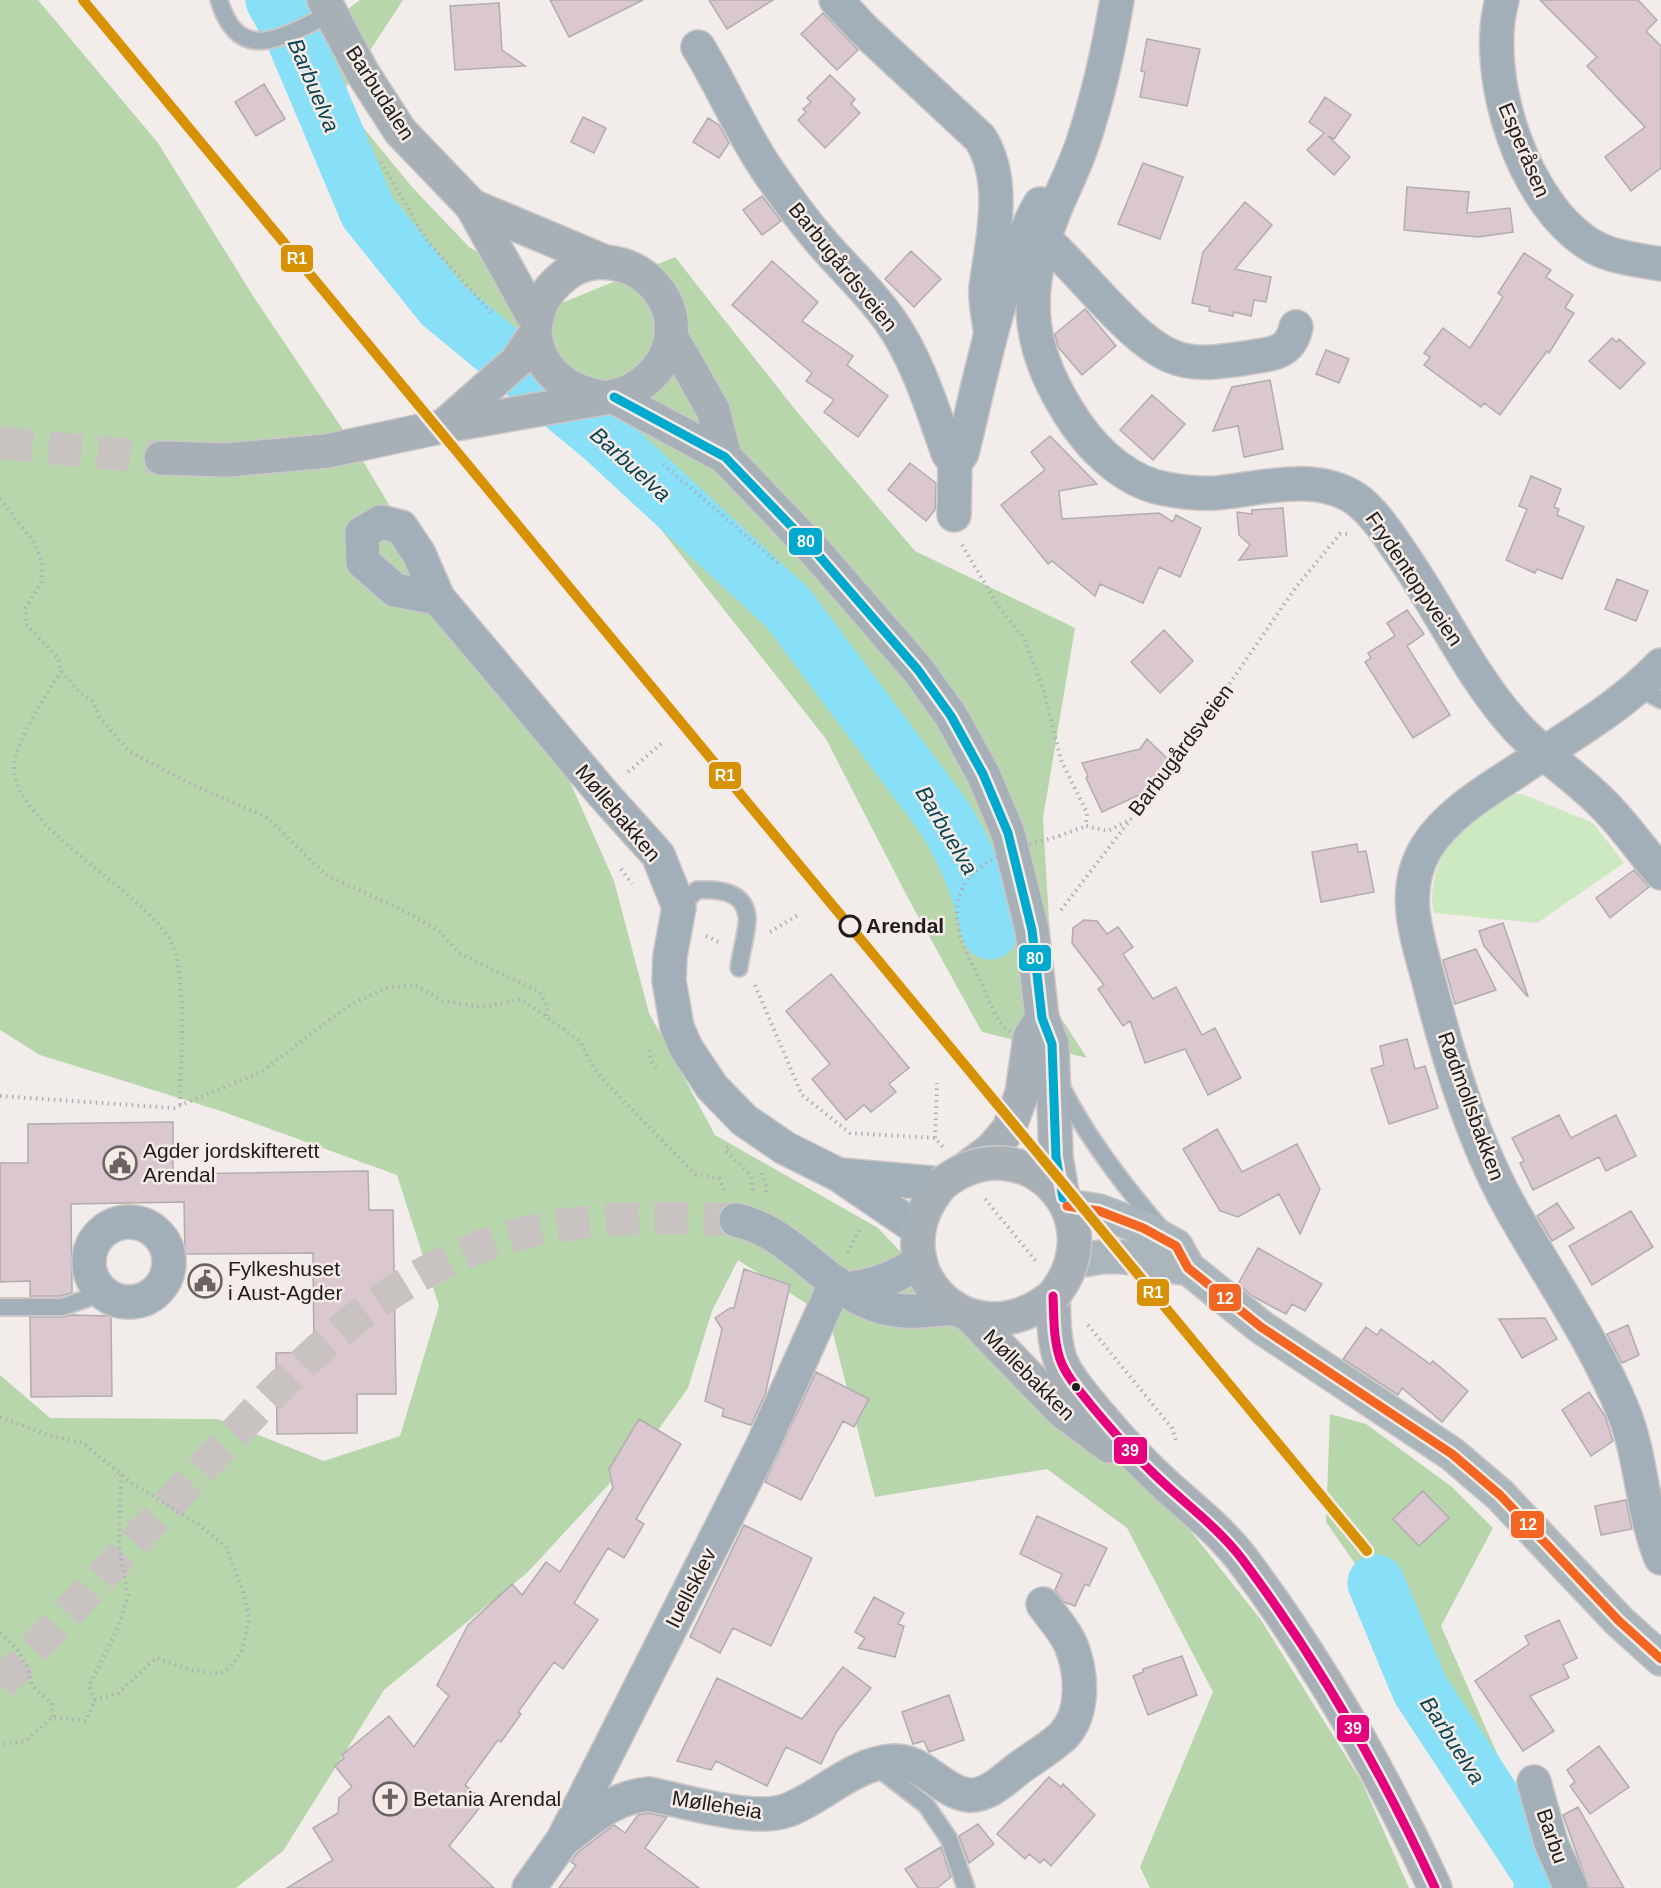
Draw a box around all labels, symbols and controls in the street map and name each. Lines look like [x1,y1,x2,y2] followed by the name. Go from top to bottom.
[283,35,344,136] water label: Barbuelva
[342,41,419,144] street label: Barbudalen
[1494,99,1555,201] street label: Esperåsen
[784,198,902,336] street label: Barbugårdsveien
[280,244,314,273] line badge: R1
[287,250,307,267] text: R1
[585,422,676,507] water label: Barbuelva
[1361,507,1468,650] street label: Frydentoppveien
[788,527,823,556] line badge: 80
[797,533,815,550] text: 80
[1124,679,1238,820] street label: Barbugårdsveien
[571,760,665,866] street label: Møllebakken
[708,761,742,790] line badge: R1
[715,767,735,784] text: R1
[910,781,983,879] water label: Barbuelva
[866,914,944,937] place label: Arendal
[839,915,861,937] marker: Arendal
[1018,944,1052,972] line badge: 80
[1026,950,1044,967] text: 80
[1434,1028,1509,1183] street label: Rødmollsbakken
[143,1139,319,1186] place label: Agder jordskifterett Arendal
[102,1145,138,1181] public building icon: Agder jordskifterett Arendal
[228,1257,342,1304] place label: Fylkeshuset i Aust-Agder
[187,1263,223,1299] public building icon: Fylkeshuset i Aust-Agder
[1136,1278,1170,1307] line badge: R1
[1208,1283,1242,1312] line badge: 12
[1143,1284,1163,1301] text: R1
[1216,1290,1234,1307] text: 12
[979,1324,1080,1425] street label: Møllebakken
[1070,1381,1082,1393] unlabelled marker
[1113,1436,1148,1465] line badge: 39
[1121,1442,1139,1459] text: 39
[1510,1510,1545,1539] line badge: 12
[1519,1516,1537,1533] text: 12
[661,1544,721,1631] street label: Iuellsklev
[1415,1692,1490,1789] water label: Barbuelva
[1336,1714,1370,1743] line badge: 39
[1344,1720,1362,1737] text: 39
[372,1781,408,1817] church icon: Betania Arendal
[670,1786,764,1823] street label: Mølleheia
[413,1787,561,1810] place label: Betania Arendal
[1532,1806,1572,1866] street label: Barbu

